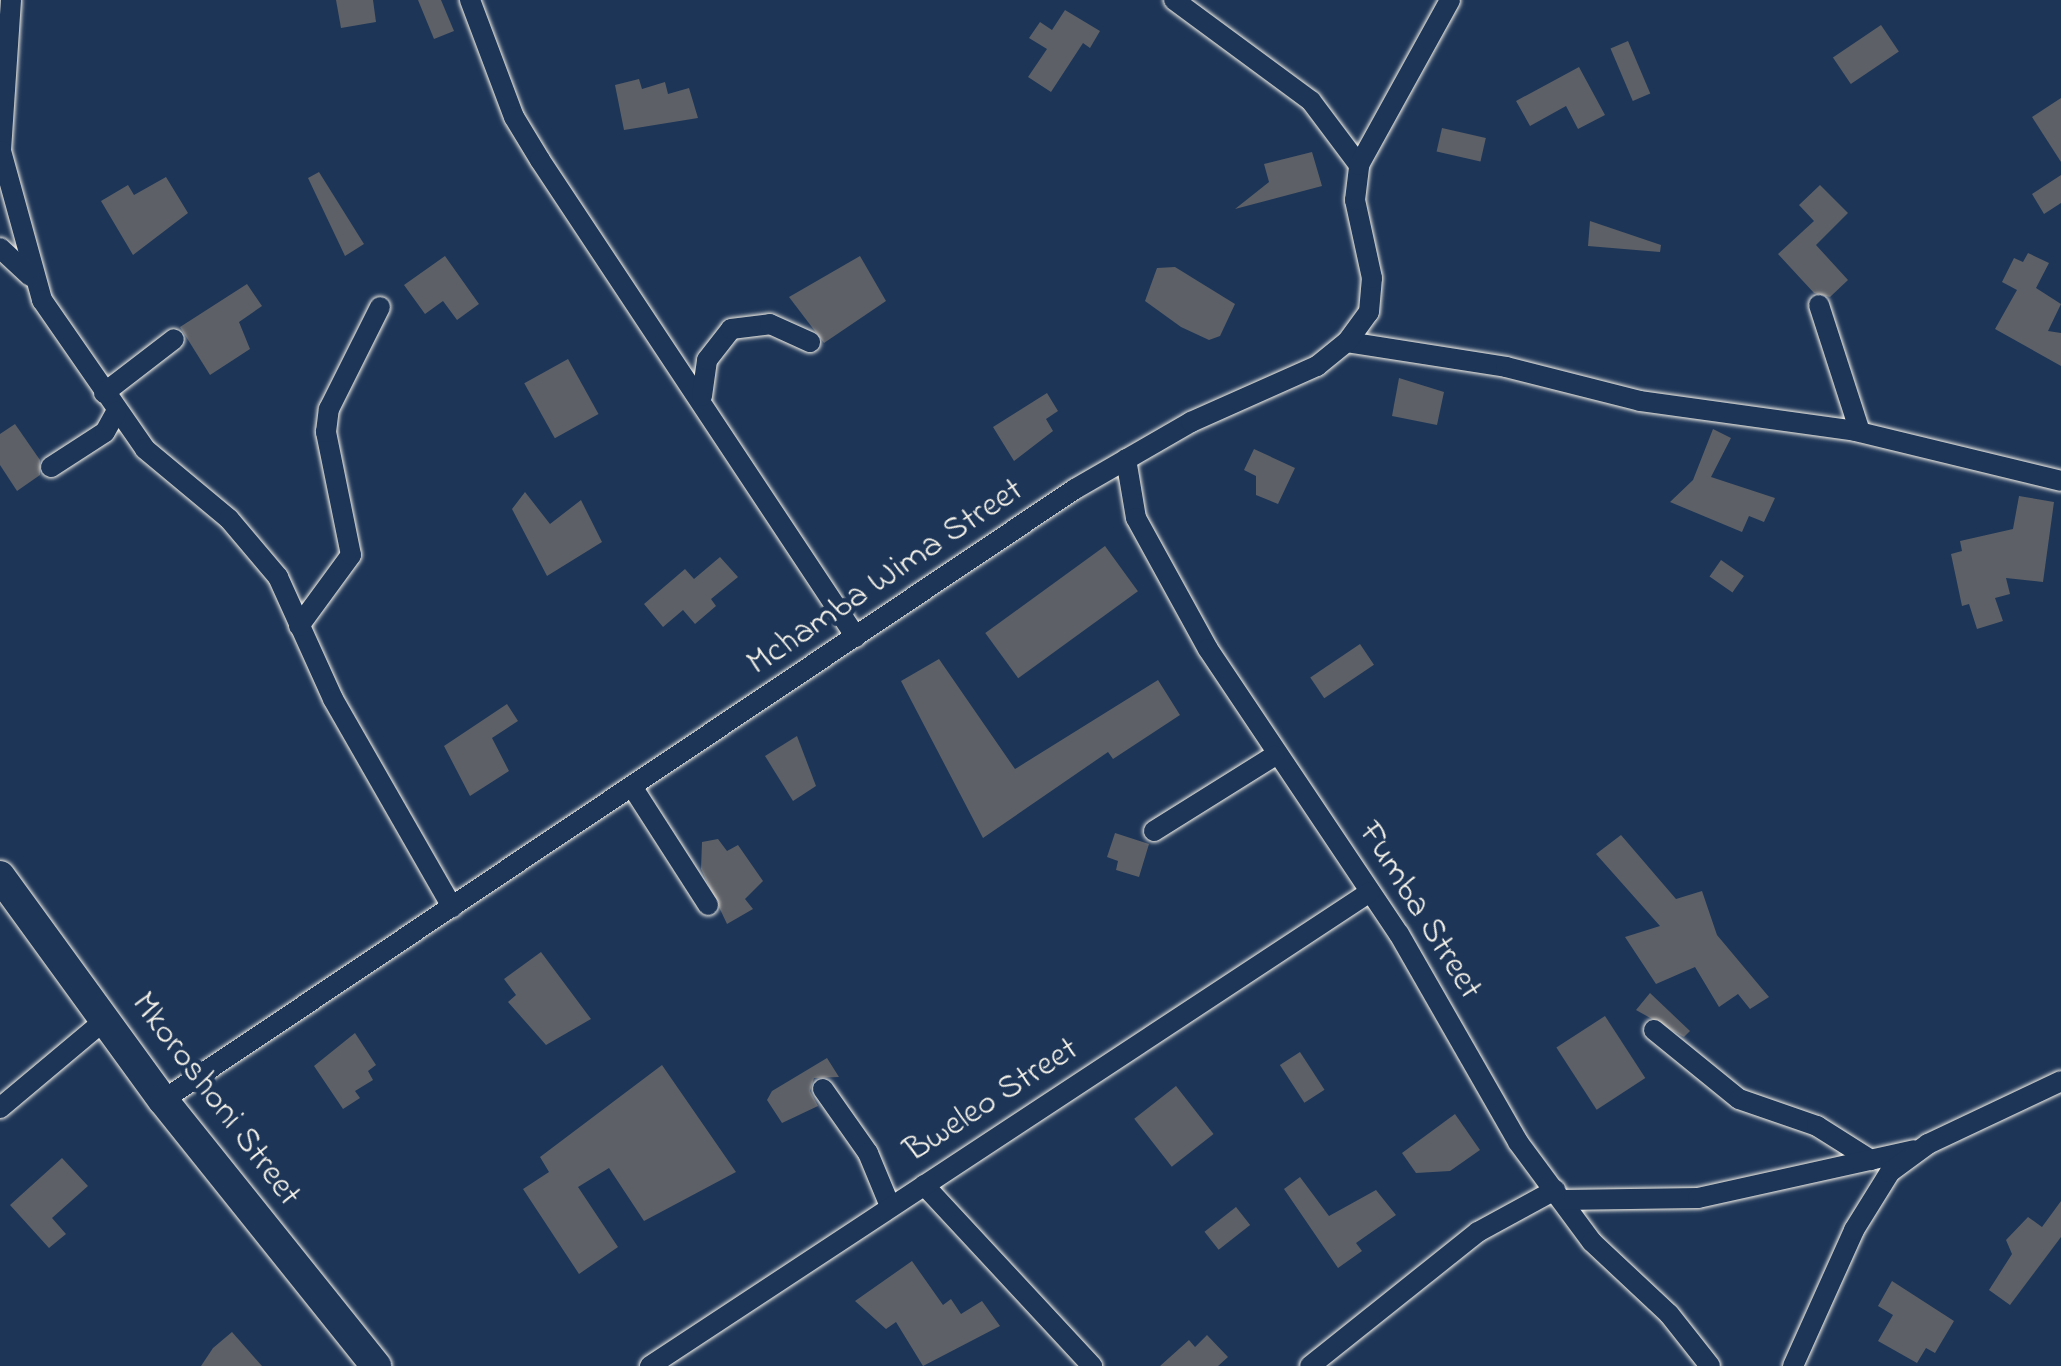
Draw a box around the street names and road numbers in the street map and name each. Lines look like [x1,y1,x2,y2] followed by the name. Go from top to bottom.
[740,470,1032,686] street label: Mchamba Wima Street
[1348,814,1490,1008] street label: Fumba Street
[121,985,309,1215] street label: Mkoroshoni Street
[897,1029,1087,1173] street label: Bweleo Street

